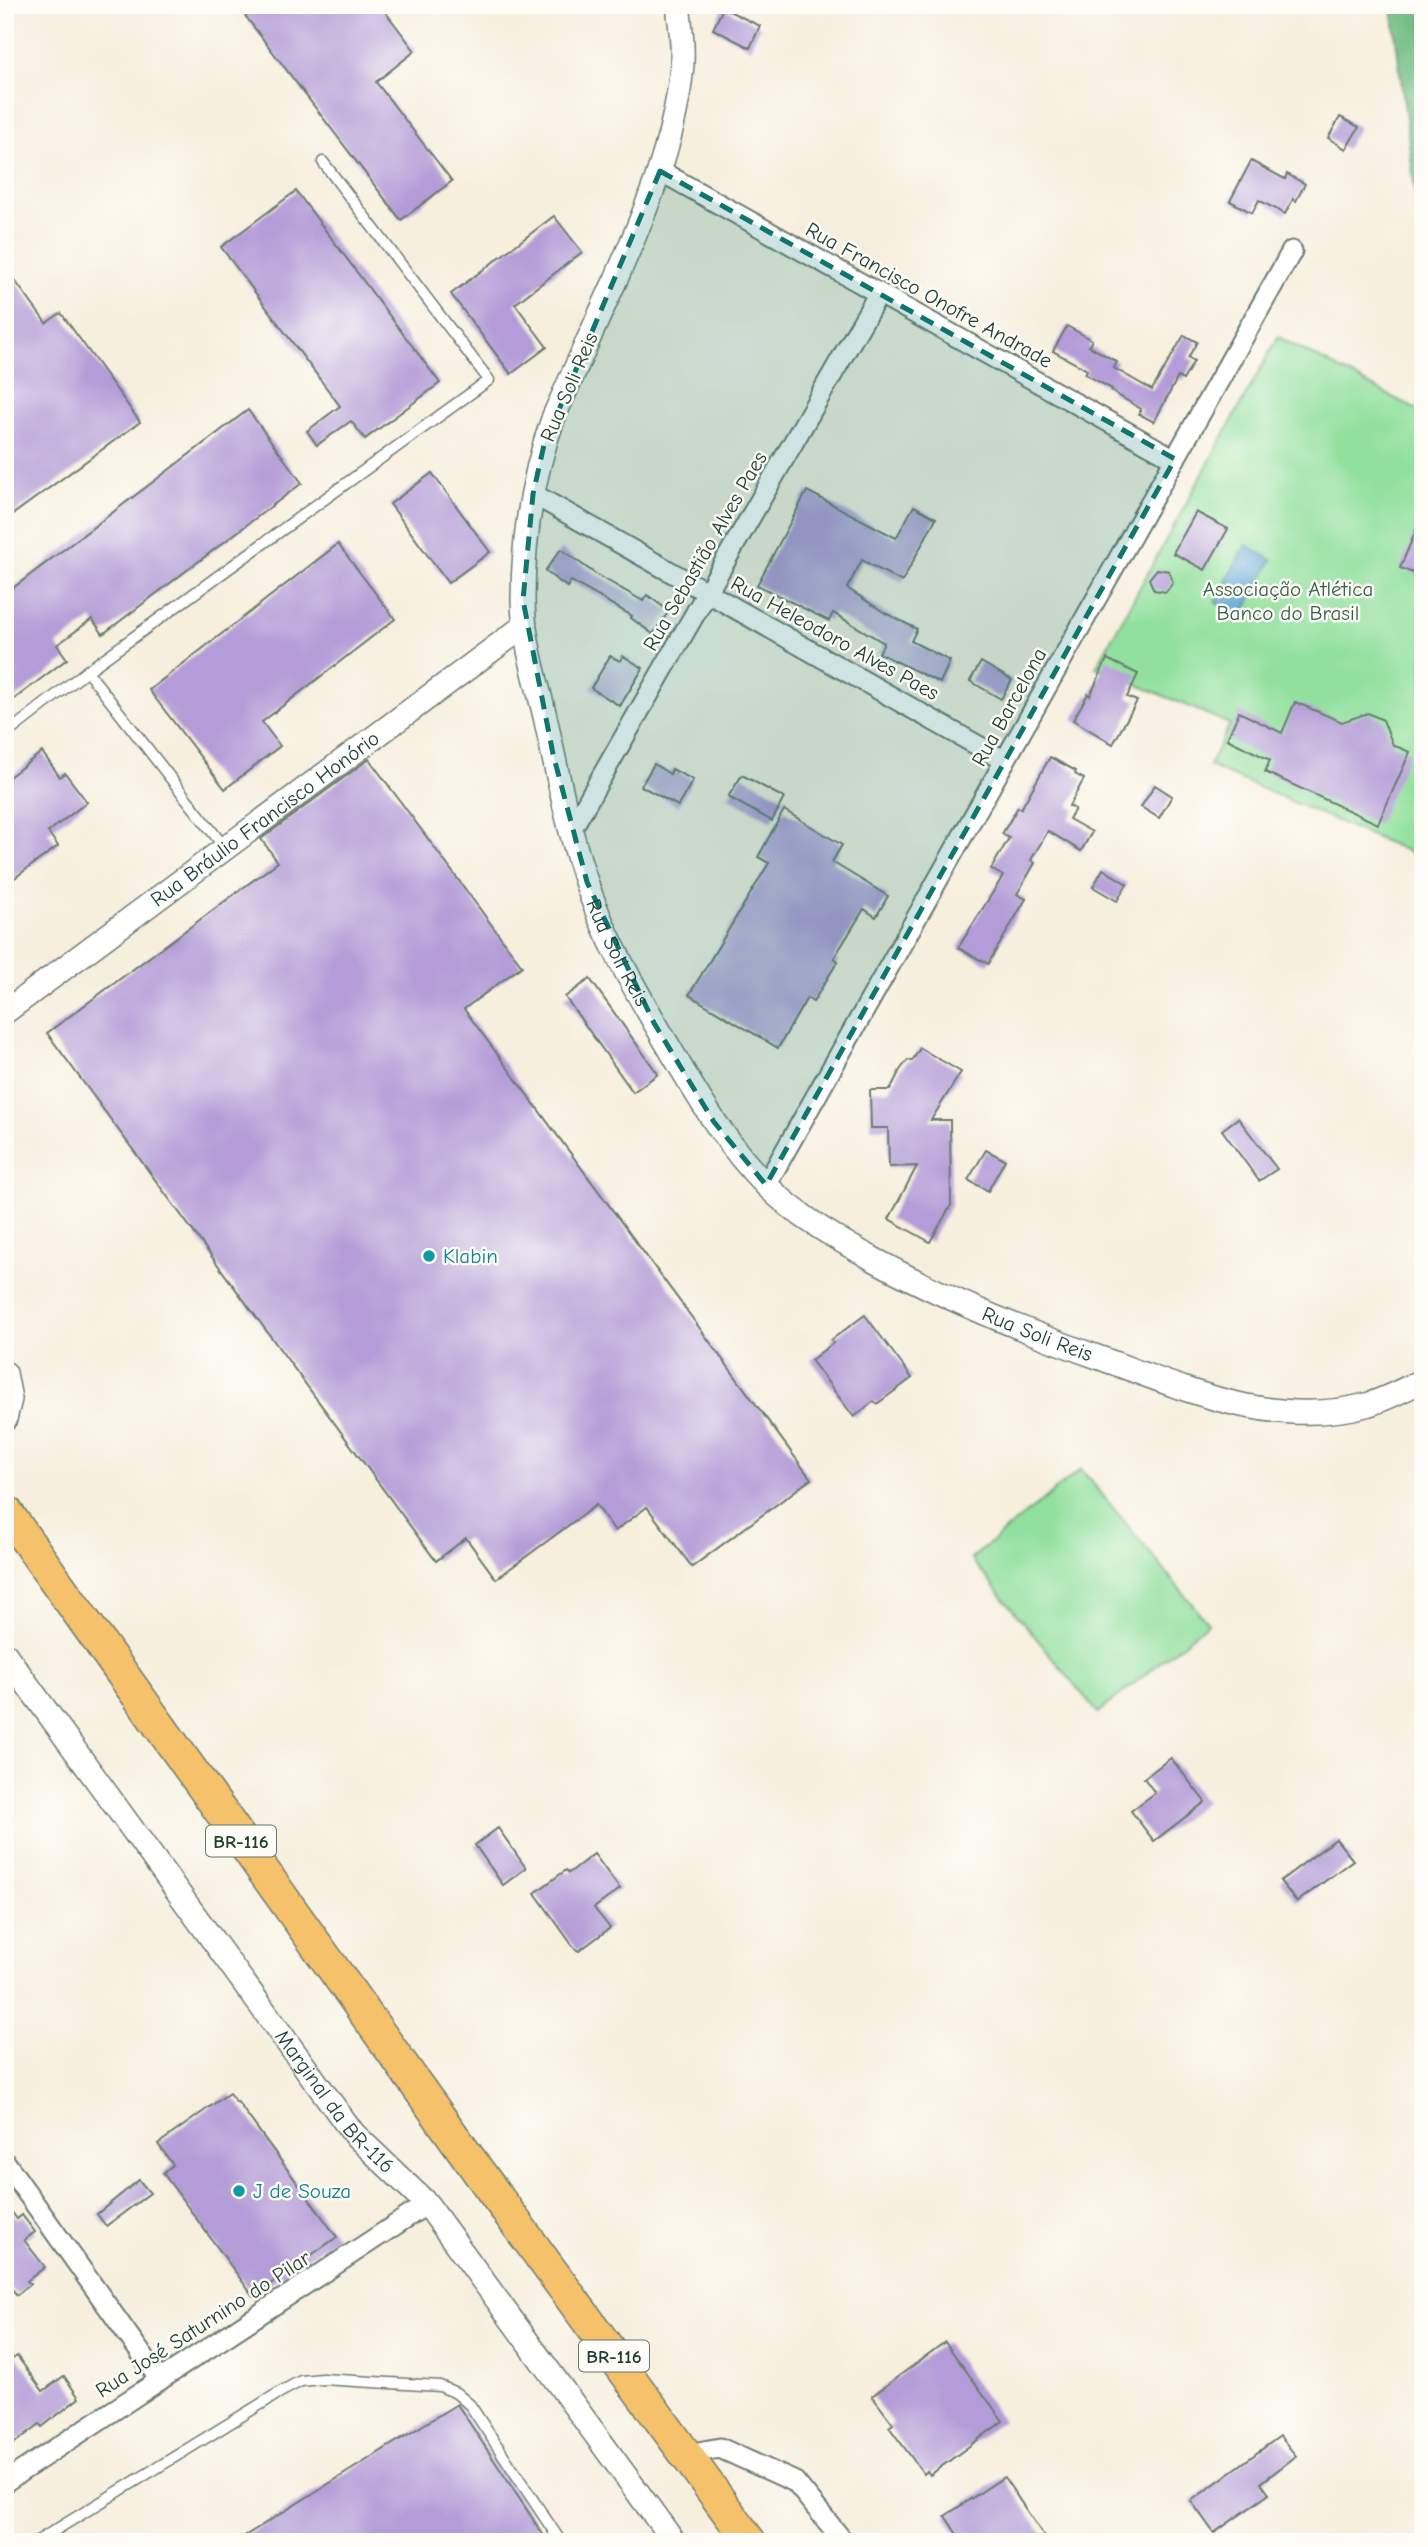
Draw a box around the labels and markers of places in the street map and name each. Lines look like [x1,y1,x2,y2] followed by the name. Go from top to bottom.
[443,1244,498,1268] place label: Klabin
[421,1248,437,1264] marker: Klabin
[253,2179,351,2203] place label: J de Souza
[231,2183,247,2199] marker: J de Souza

